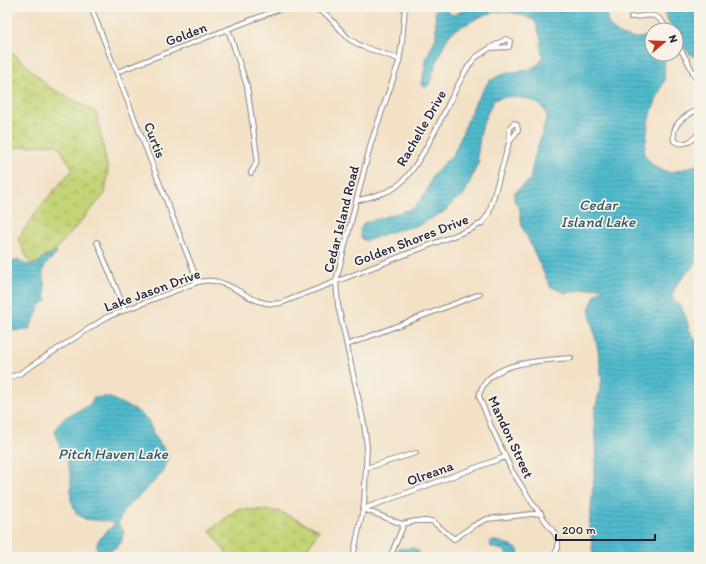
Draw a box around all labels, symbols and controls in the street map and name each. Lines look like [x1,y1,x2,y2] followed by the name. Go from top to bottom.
[163,19,209,50] street label: Golden
[644,22,684,62] north arrow
[666,33,680,45] text: N
[393,87,450,169] street label: Rachelle Drive
[140,120,169,161] street label: Curtis
[320,164,363,274] street label: Cedar Island Road
[561,196,636,231] water label: Cedar Island Lake
[351,211,471,270] street label: Golden Shores Drive
[102,265,203,316] street label: Lake Jason Drive
[484,393,537,481] street label: Mandon Street
[58,445,169,463] water label: Pitch Haven Lake
[405,457,456,490] street label: Olreana
[556,516,655,542] scale bar
[562,523,596,537] text: 200 m

